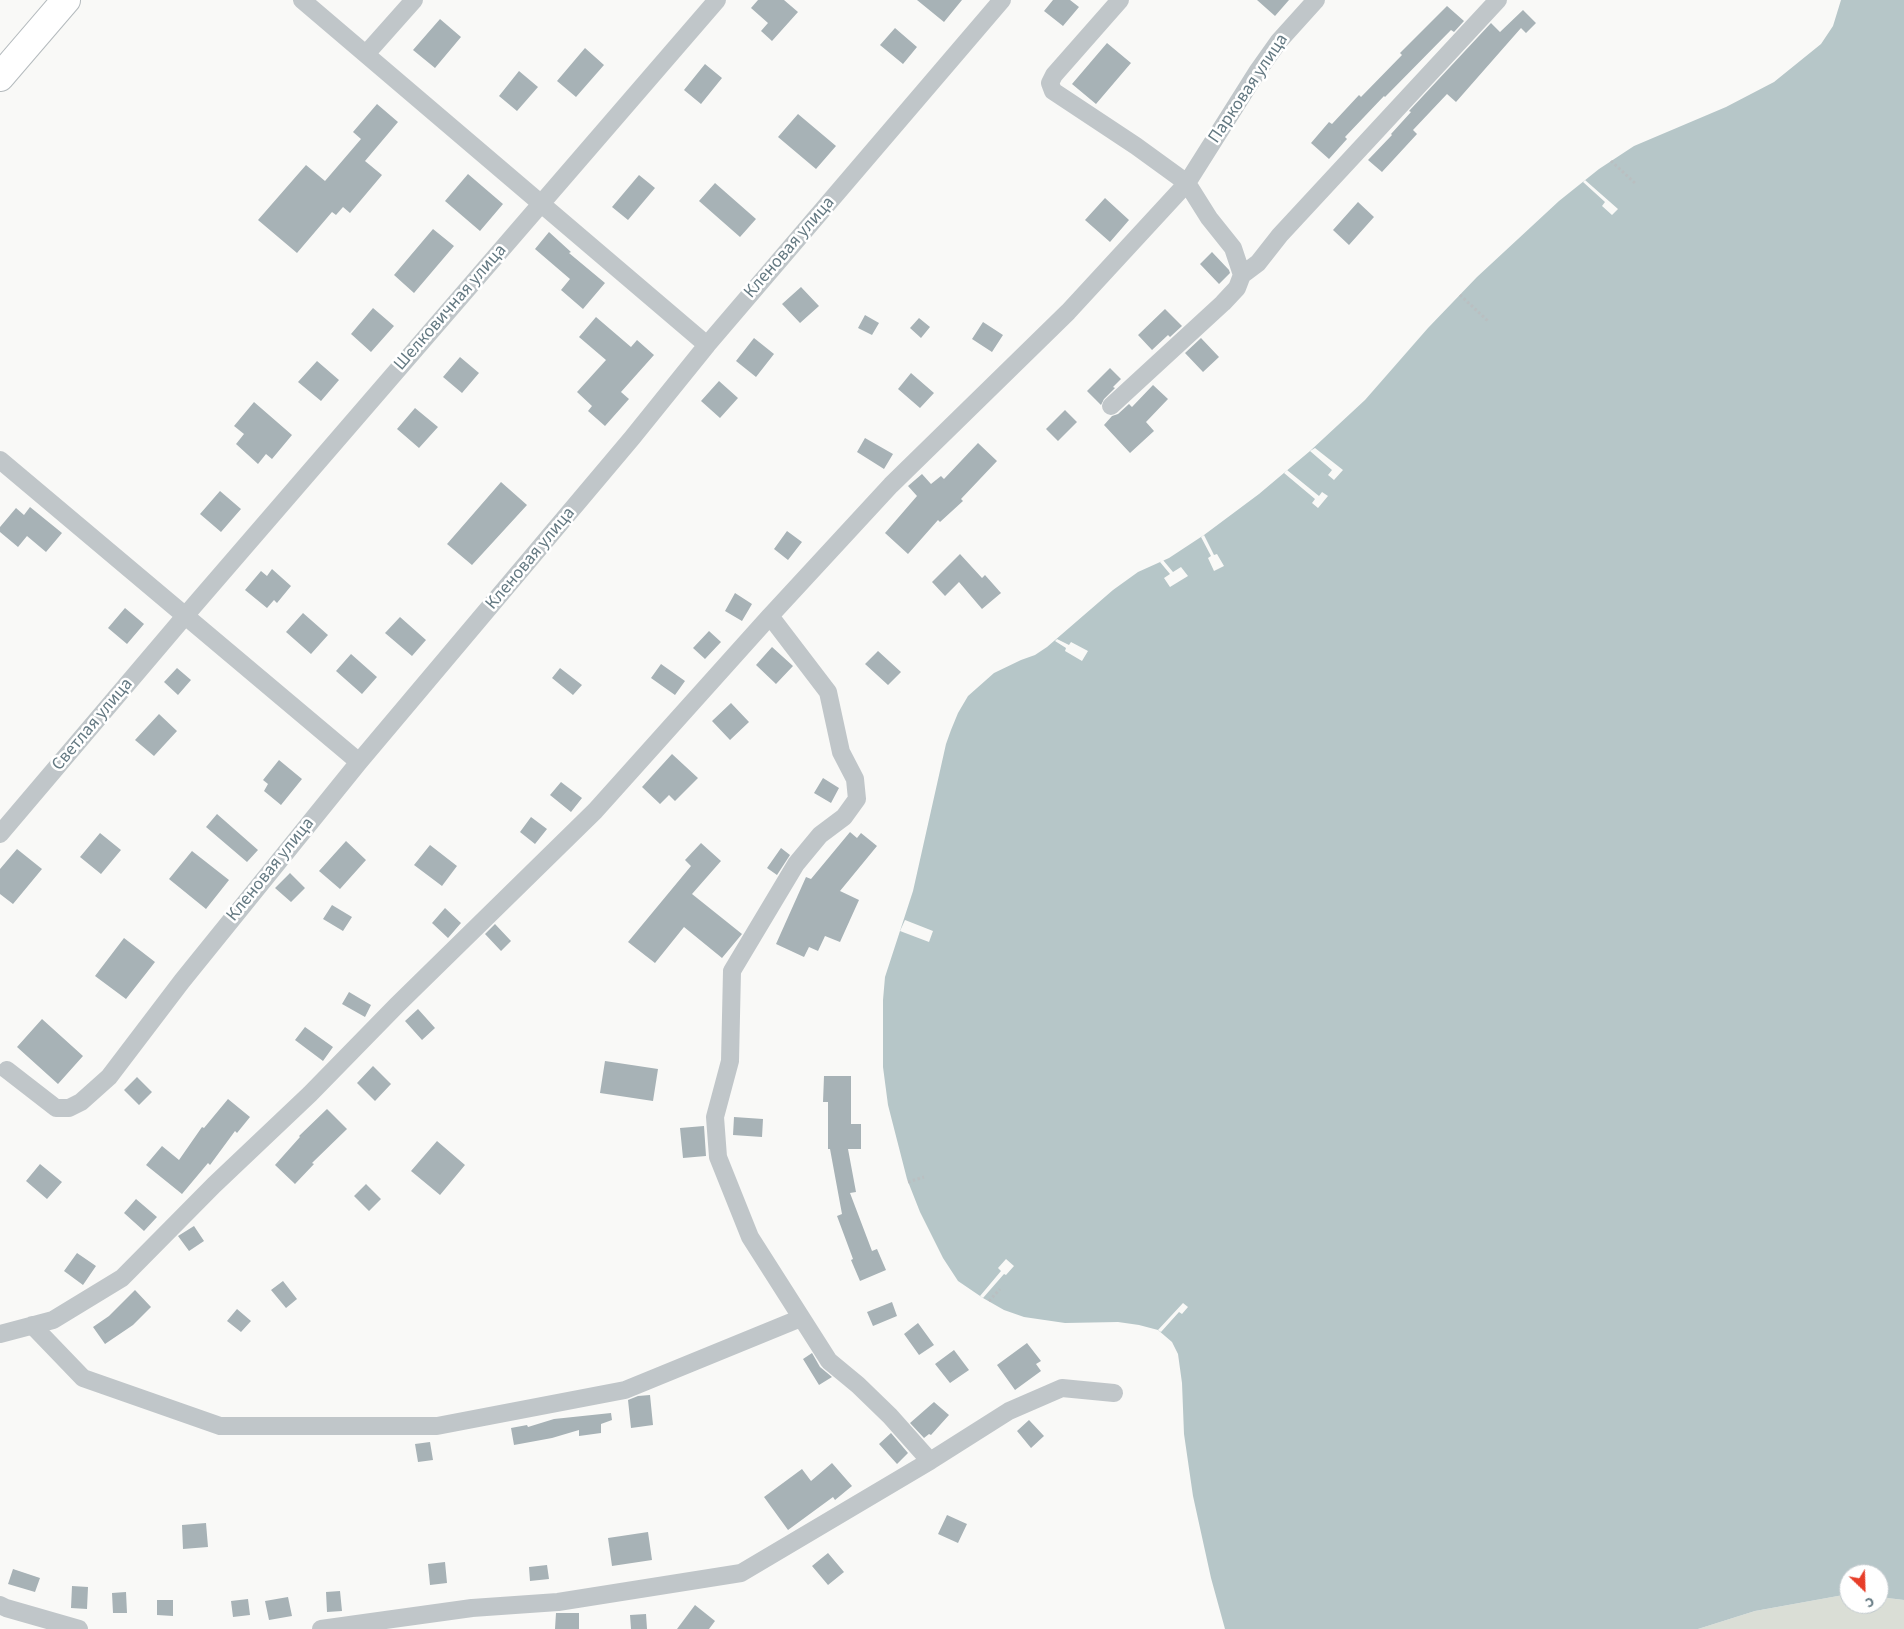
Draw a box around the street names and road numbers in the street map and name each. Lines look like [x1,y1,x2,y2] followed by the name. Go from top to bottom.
[1204,30,1294,148] street label: Парковая улица
[740,193,840,303] street label: Кленовая улица
[390,240,512,376] street label: Шелковичная улица
[482,503,580,615] street label: Кленовая улица
[48,674,138,776] street label: Светлая улица
[223,814,319,926] street label: Кленовая улица

